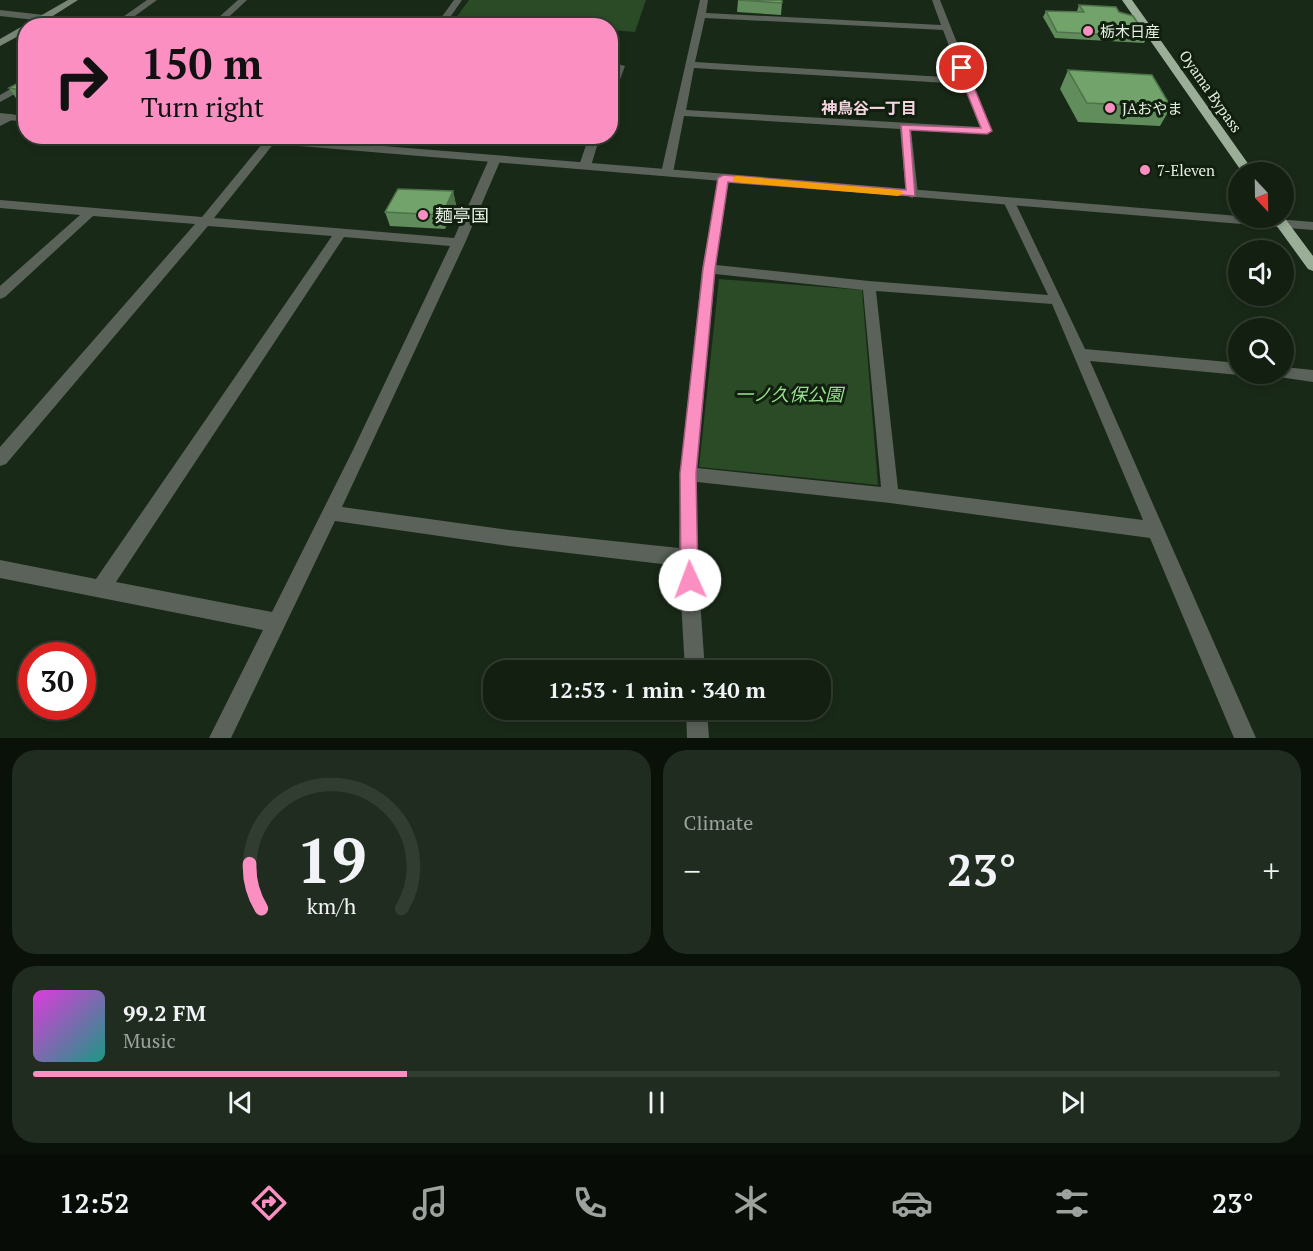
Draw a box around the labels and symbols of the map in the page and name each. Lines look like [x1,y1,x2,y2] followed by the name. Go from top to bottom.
[1100,21,1160,41] place label: 栃木日産
[1081,24,1095,38] marker: 栃木日産
[936,42,987,93] pin
[1175,46,1247,136] street label: Oyama Bypass
[821,97,917,119] district label: 神鳥谷一丁目
[1122,98,1182,118] place label: JAおやま
[1103,101,1117,115] marker: JAおやま
[1157,160,1215,180] place label: 7-Eleven
[1228,162,1294,228] north arrow
[1138,163,1152,177] marker: 7-Eleven
[435,203,489,227] place label: 麺亭国
[416,208,430,222] marker: 麺亭国
[735,382,846,406] park label: 一ノ久保公園
[658,548,722,612] position arrow
[18,642,96,720] speed limit sign: 30

